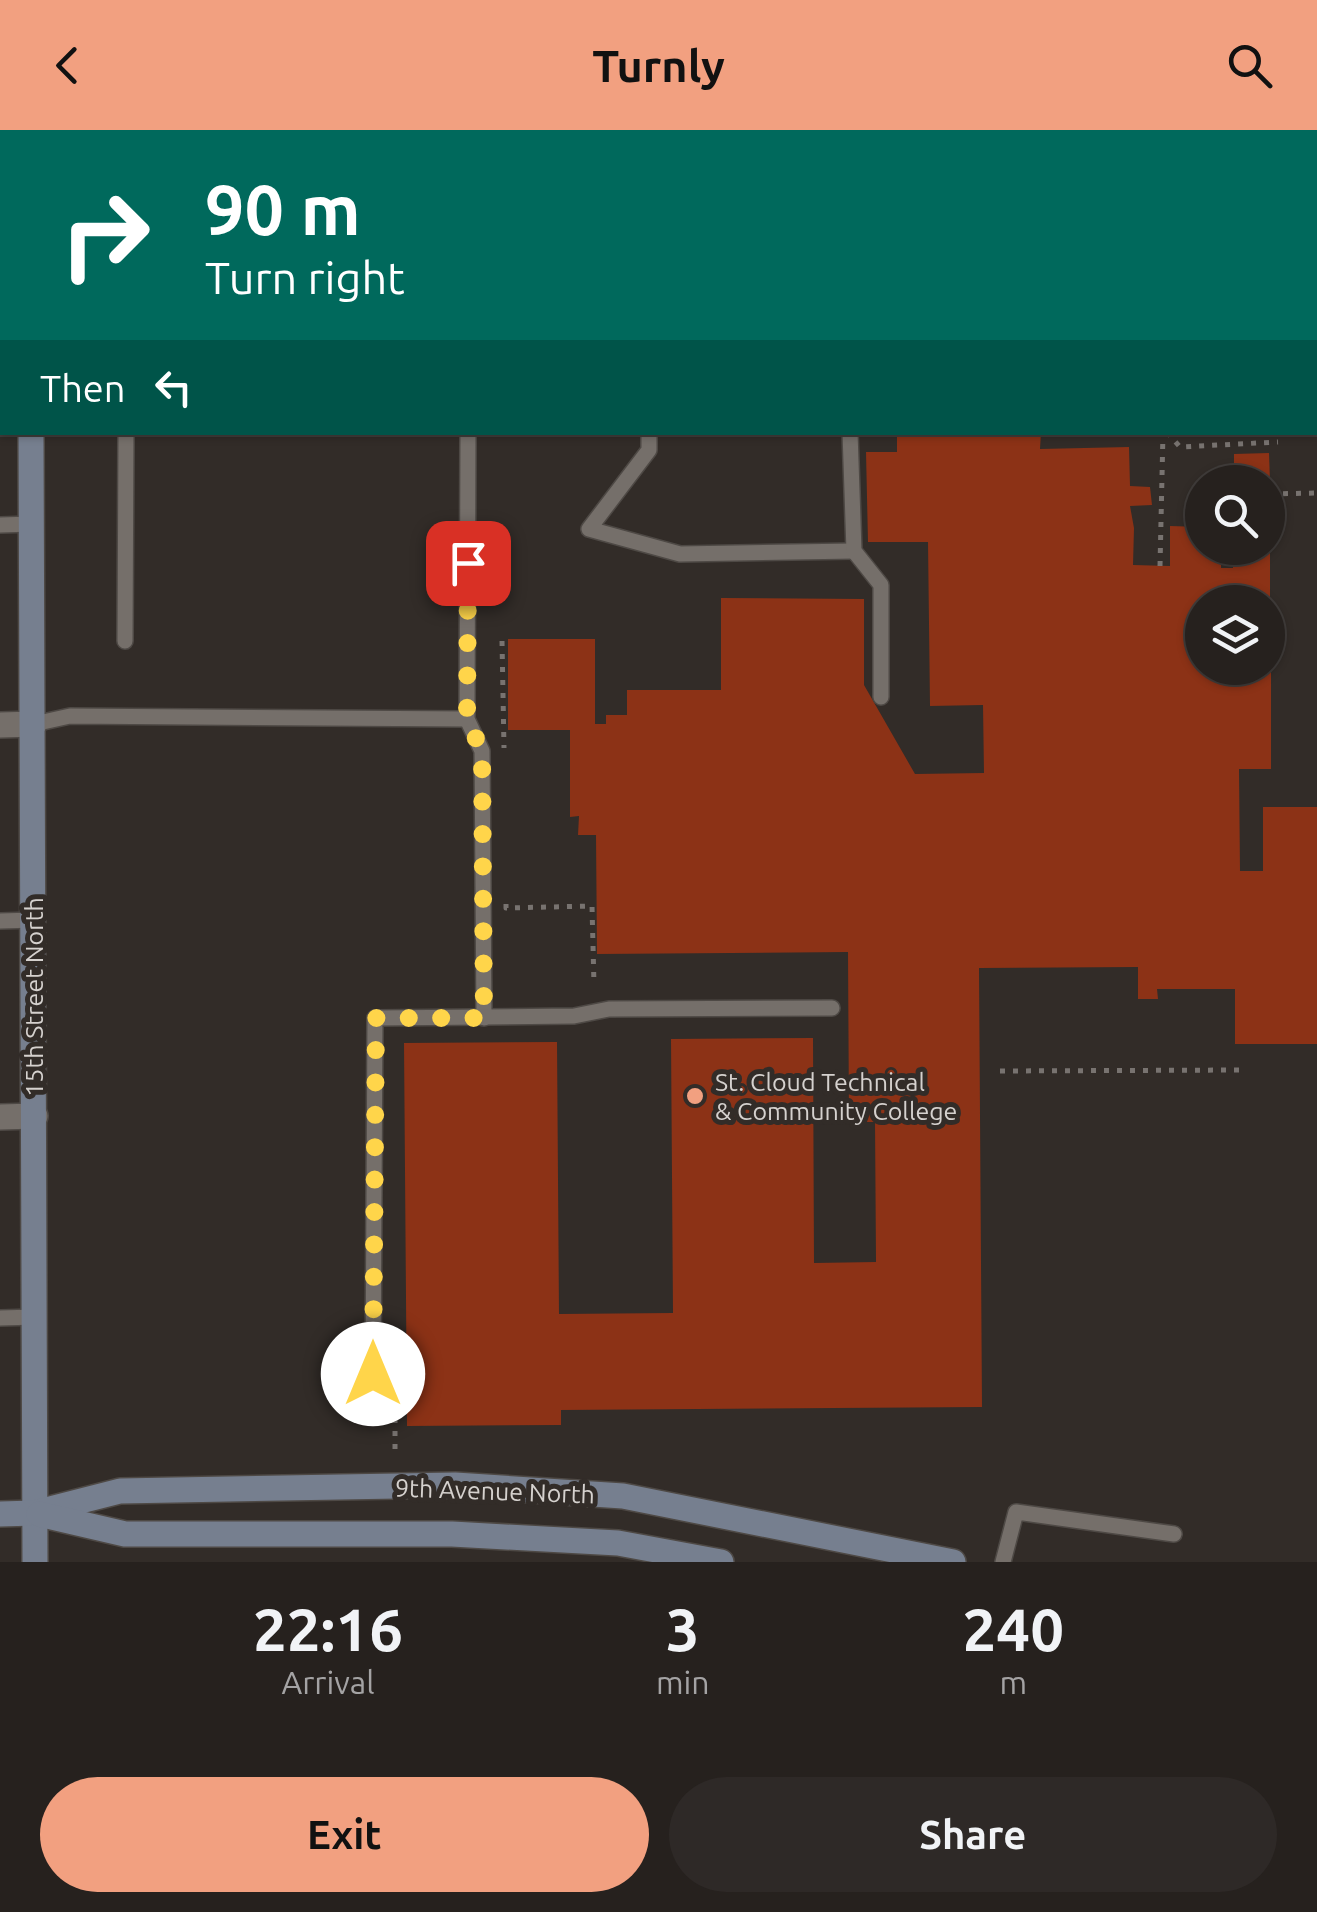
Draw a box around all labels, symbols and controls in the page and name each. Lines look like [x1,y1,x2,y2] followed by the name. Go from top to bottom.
[40,38,95,93] icon: back
[1222,38,1277,93] icon: search
[592,40,725,91] text: Turnly
[40,170,170,300] icon: right
[205,170,361,248] text: 90 m
[205,252,405,303] text: Turn right
[146,360,201,415] icon: left
[40,367,126,409] text: Then
[1185,465,1285,685] map controls
[1185,465,1285,565] button: search
[426,521,511,606] pin
[441,536,496,591] icon: arrive
[1185,585,1285,685] button: layers
[20,897,48,1097] street label: 15th Street North
[715,1068,957,1125] place label: St. Cloud Technical & Community College
[684,1085,706,1107] marker: St. Cloud Technical & Community College
[321,1322,425,1426] position arrow
[395,1474,595,1508] street label: 9th Avenue North
[253,1595,403,1662] text: 22:16
[666,1595,700,1662] text: 3
[963,1595,1064,1662] text: 240
[281,1664,375,1700] text: Arrival
[656,1664,710,1700] text: min
[999,1664,1027,1700] text: m
[40,1777,649,1892] button: Exit
[669,1777,1277,1892] button: Share

